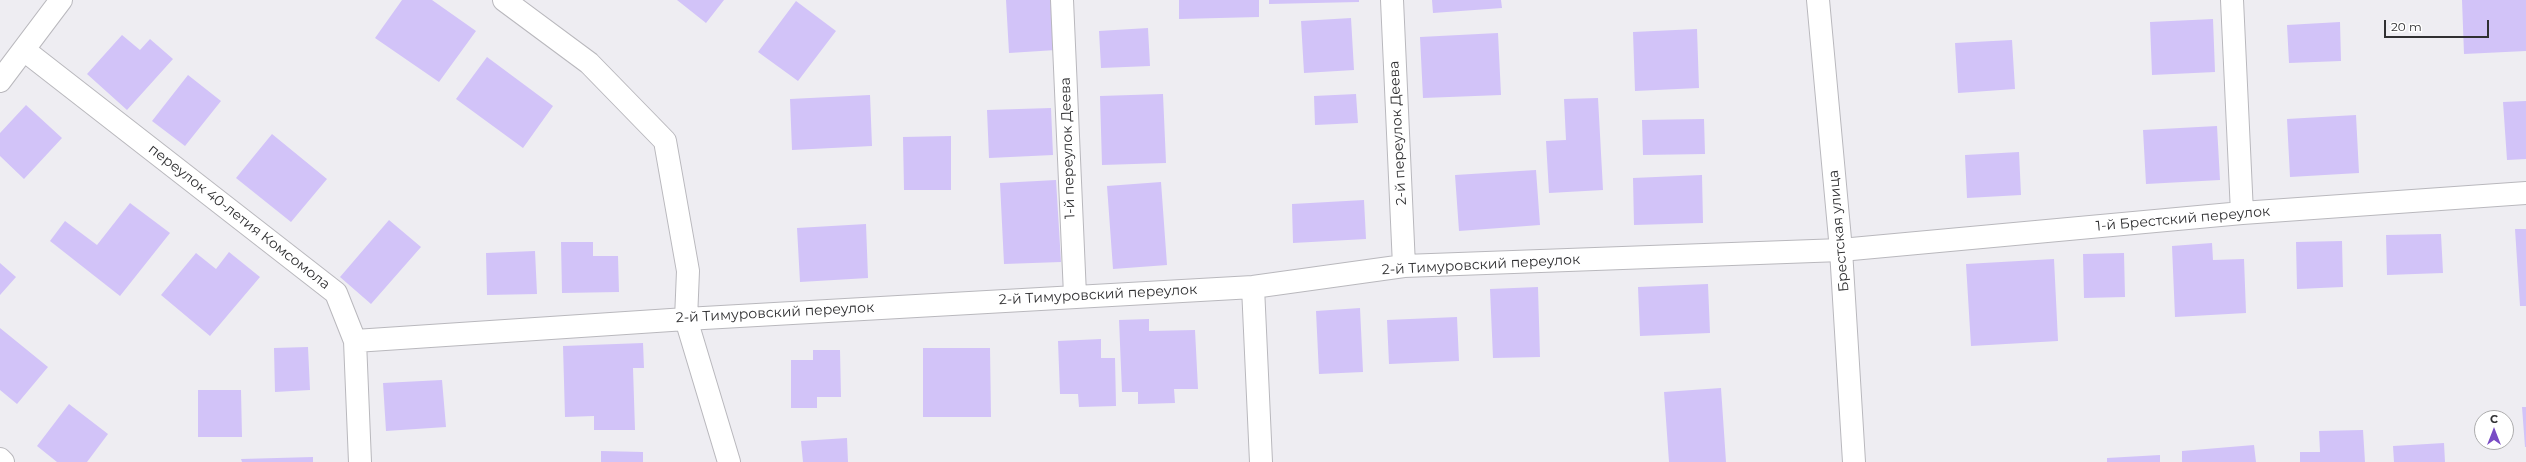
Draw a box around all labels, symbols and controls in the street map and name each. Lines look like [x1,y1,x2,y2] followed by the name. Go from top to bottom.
[2386,12,2491,38] scale bar
[2391,19,2422,34] text: 20 m
[1386,60,1410,206] street label: 2-й переулок Деева
[1057,77,1079,219] street label: 1-й переулок Деева
[145,141,333,293] street label: переулок 40-летия Комсомола
[1825,169,1853,293] street label: Брестская улица
[2095,203,2271,235] street label: 1-й Брестский переулок
[1381,251,1581,279] street label: 2-й Тимуровский переулок
[998,281,1198,309] street label: 2-й Тимуровский переулок
[675,299,875,327] street label: 2-й Тимуровский переулок
[2474,410,2514,450] north arrow
[2490,412,2498,426] text: С

